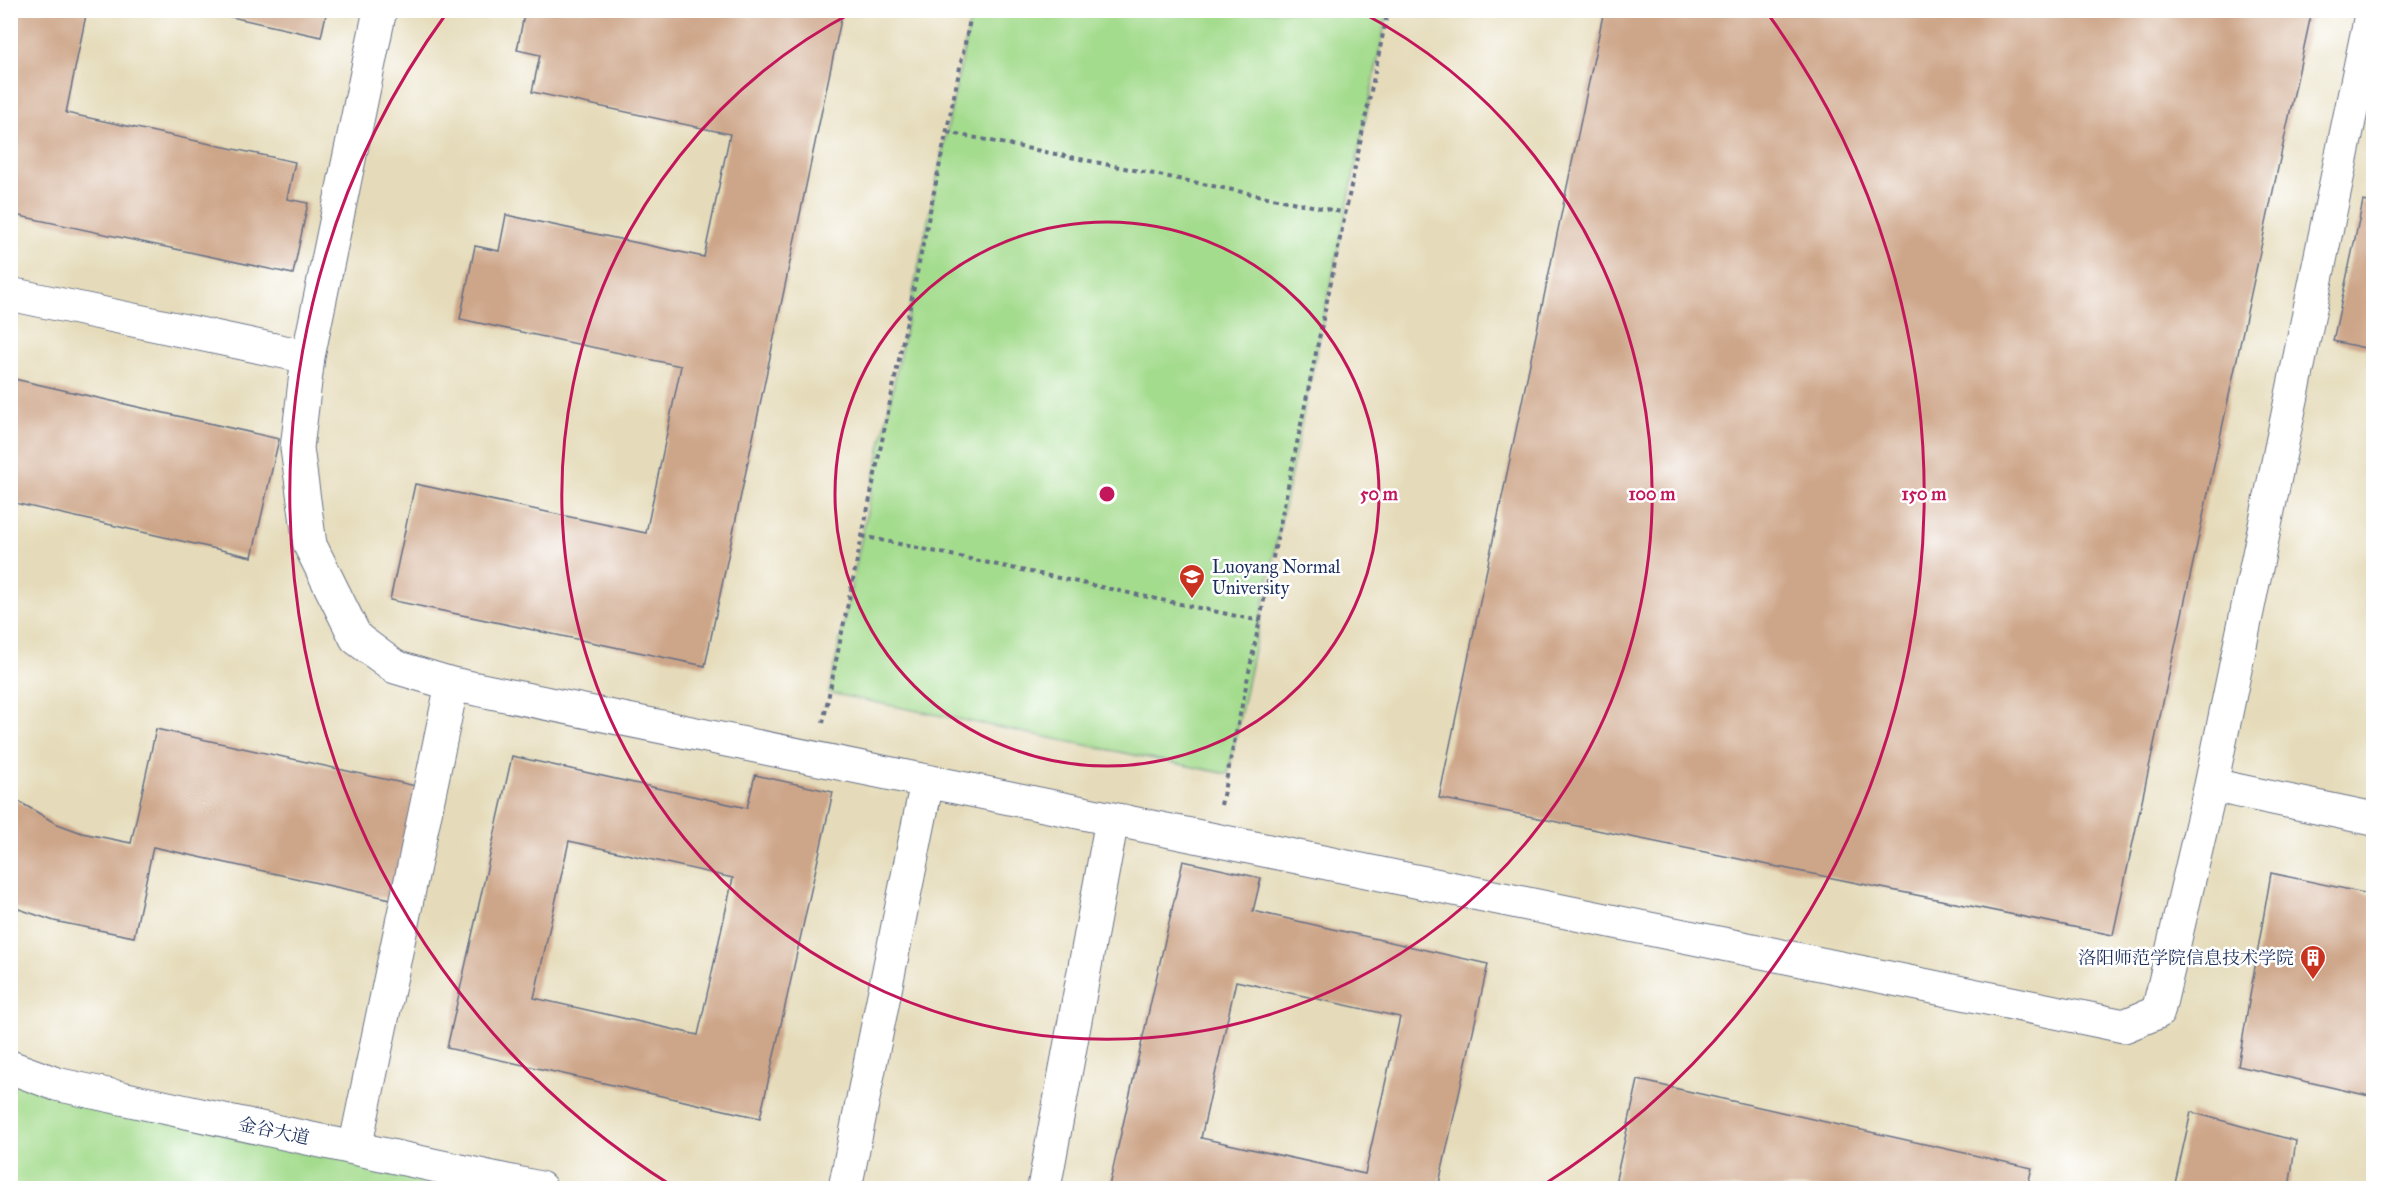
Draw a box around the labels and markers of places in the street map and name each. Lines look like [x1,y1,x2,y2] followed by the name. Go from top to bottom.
[1097,484,1117,504] centre of rings
[1212,556,1340,599] place label: Luoyang Normal University
[1177,562,1207,600] school or university icon: Luoyang Normal University
[2298,943,2328,981] building icon: 洛阳师范学院信息技术学院
[2078,947,2294,969] place label: 洛阳师范学院信息技术学院

